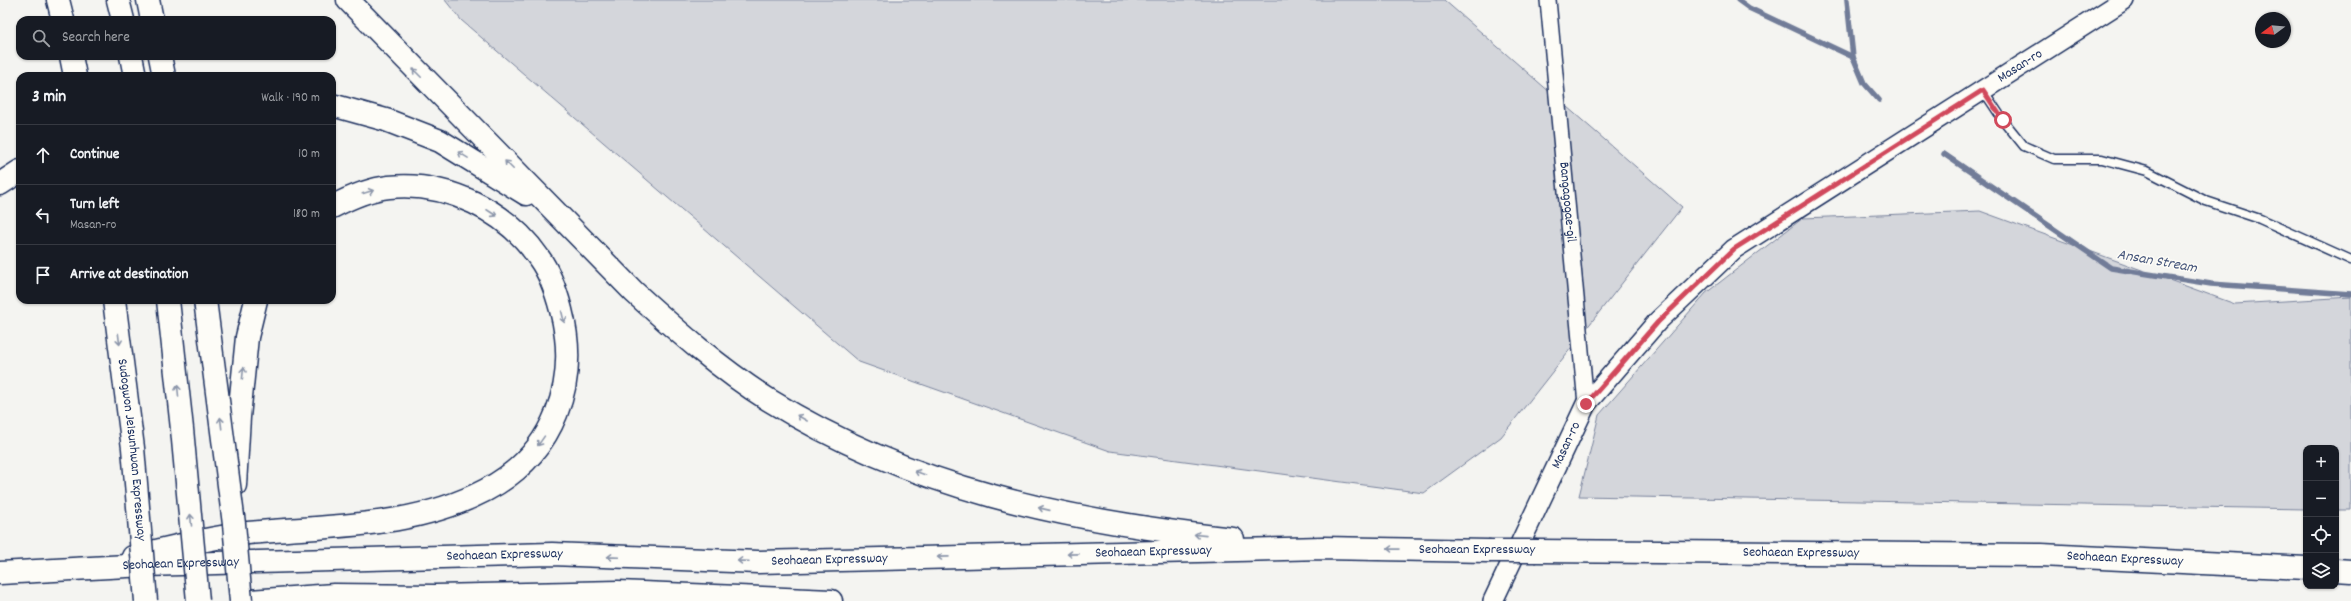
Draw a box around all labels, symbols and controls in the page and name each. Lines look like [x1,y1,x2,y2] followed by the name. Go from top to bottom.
[2255,12,2291,48] north arrow
[16,16,336,60] search box
[30,27,52,49] icon: search
[62,27,130,49] text: Search here
[1994,44,2047,88] street label: Masan-ro
[412,68,422,78] one-way arrow
[32,86,66,110] text: 3 min
[261,89,320,108] text: Walk · 190 m
[1994,111,2012,129] route start
[32,144,54,166] icon: ahead
[70,144,119,166] text: Continue
[298,145,320,164] text: 10 m
[457,151,469,159] one-way arrow
[504,160,514,170] one-way arrow
[1553,161,1581,244] street label: Bangagogae-gil
[361,188,374,195] one-way arrow
[70,194,119,216] text: Turn left
[32,204,54,226] icon: left
[293,205,320,224] text: 180 m
[486,209,497,217] one-way arrow
[70,216,116,235] text: Masan-ro
[2115,244,2199,280] water label: Ansan Stream
[32,264,54,286] icon: arrive
[70,264,188,286] text: Arrive at destination
[560,310,567,323] one-way arrow
[115,332,123,345] one-way arrow
[112,358,151,542] street label: Sudogwon Je1sunhwan Expressway
[240,367,247,380] one-way arrow
[174,385,182,398] one-way arrow
[1577,395,1595,413] route end
[796,414,808,422] one-way arrow
[218,417,225,430] one-way arrow
[1547,419,1586,472] street label: Masan-ro
[537,435,545,446] one-way arrow
[2303,445,2339,589] map controls
[2303,445,2339,481] button: +
[914,468,926,476] one-way arrow
[2303,481,2339,517] button: −
[1038,505,1051,513] one-way arrow
[187,514,194,527] one-way arrow
[2303,517,2339,553] button: locate
[1194,531,1207,539] one-way arrow
[1419,540,1535,560] street label: Seohaean Expressway
[1095,541,1212,564] street label: Seohaean Expressway
[1743,543,1860,564] street label: Seohaean Expressway
[446,544,564,567] street label: Seohaean Expressway
[1387,546,1400,553] one-way arrow
[2066,546,2184,572] street label: Seohaean Expressway
[771,549,888,572] street label: Seohaean Expressway
[1067,550,1080,558] one-way arrow
[122,552,240,576] street label: Seohaean Expressway
[607,553,620,560] one-way arrow
[937,553,950,561] one-way arrow
[2303,553,2339,589] button: layers
[737,557,750,565] one-way arrow

